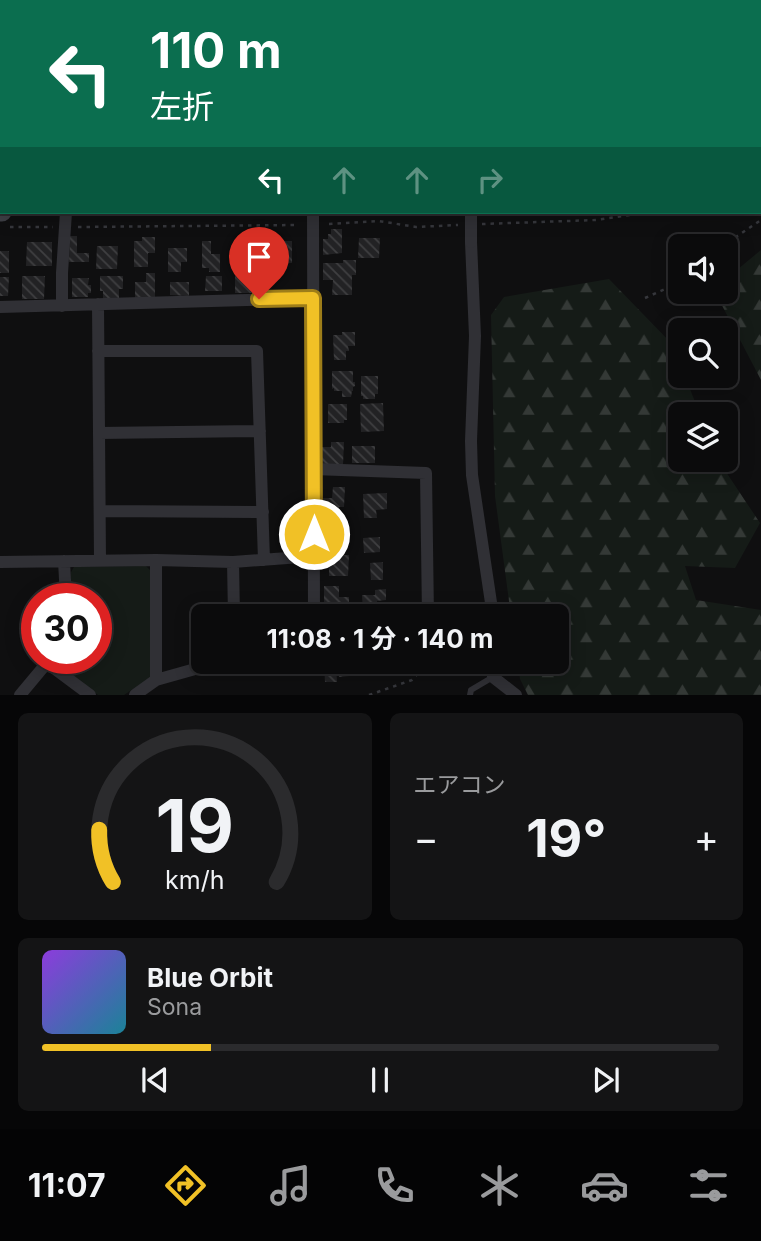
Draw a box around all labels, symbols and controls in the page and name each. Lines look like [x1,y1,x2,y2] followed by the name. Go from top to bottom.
[150,21,282,80] text: 110 m
[35,28,126,119] icon: left
[150,87,214,126] text: 左折
[252,161,290,199] icon: left
[325,161,363,199] icon: ahead
[398,161,436,199] icon: ahead
[471,161,509,199] icon: right
[229,227,289,299] pin
[668,234,738,472] map controls
[668,234,738,304] button: sound
[240,238,278,276] icon: arrive
[668,318,738,388] button: search
[668,402,738,472] button: layers
[277,497,351,571] position arrow
[21,583,112,674] speed limit sign: 30
[266,623,494,654] text: 11:08 · 1 分 · 140 m
[414,771,506,799] text: エアコン
[155,782,234,871] text: 19
[526,807,606,870] text: 19°
[414,815,439,861] text: −
[694,815,719,861] text: +
[165,865,224,895] text: km/h
[147,962,273,993] text: Blue Orbit
[147,993,202,1021] text: Sona
[136,1061,174,1099] icon: previous
[361,1061,399,1099] icon: pause
[587,1061,625,1099] icon: next
[161,1161,210,1210] icon: directions
[266,1161,315,1210] icon: music
[370,1161,419,1210] icon: phone
[475,1161,524,1210] icon: climate
[580,1161,629,1210] icon: car
[684,1161,733,1210] icon: filters
[28,1166,106,1205] text: 11:07

